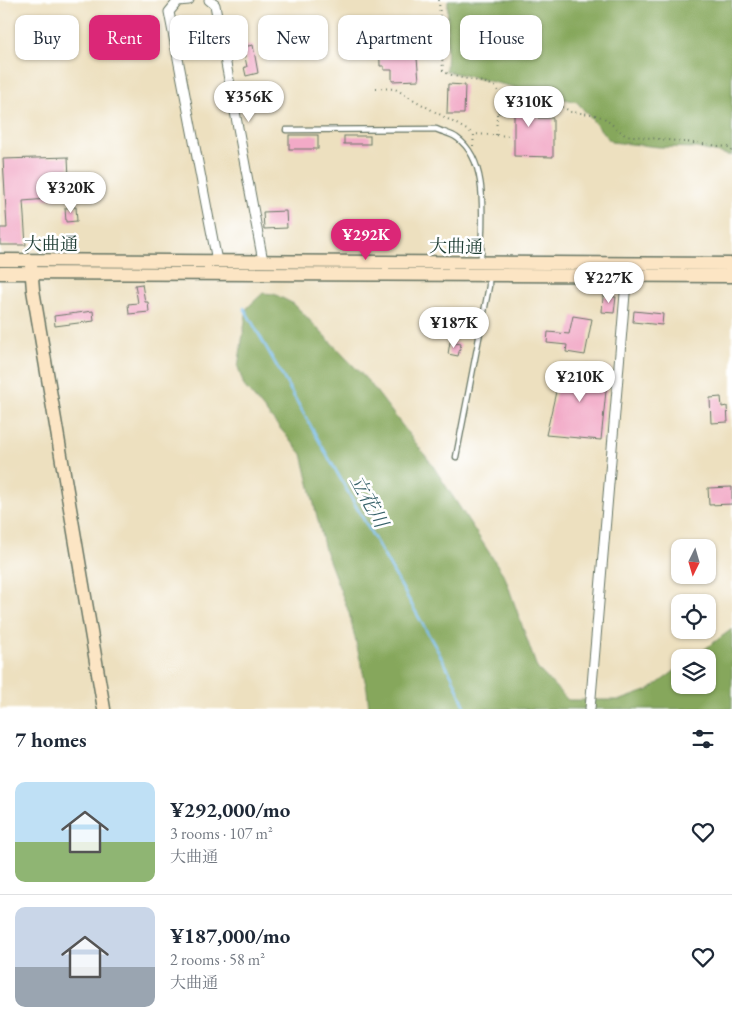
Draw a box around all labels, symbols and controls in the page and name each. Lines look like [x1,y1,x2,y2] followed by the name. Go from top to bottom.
[15,15,79,60] chip: Buy
[89,15,160,60] chip: Rent
[170,15,248,60] chip: Filters
[258,15,328,60] chip: New
[338,15,450,60] chip: Apartment
[460,15,542,60] chip: House
[214,80,284,123] pin: ¥356K
[225,86,273,107] text: ¥356K
[494,86,564,128] pin: ¥310K
[505,91,553,112] text: ¥310K
[36,172,106,214] pin: ¥320K
[47,177,95,198] text: ¥320K
[331,218,401,261] pin: ¥292K
[342,224,390,245] text: ¥292K
[24,232,78,255] street label: 大曲通
[429,234,483,258] street label: 大曲通
[574,262,644,304] pin: ¥227K
[585,267,633,288] text: ¥227K
[419,306,489,349] pin: ¥187K
[430,312,478,333] text: ¥187K
[545,360,615,403] pin: ¥210K
[556,366,604,387] text: ¥210K
[344,470,395,534] water label: 立花川
[671,539,716,584] north arrow
[671,539,716,694] map controls
[671,594,716,639] button: locate
[671,649,716,694] button: layers
[689,725,717,753] icon: filters
[15,726,87,753] text: 7 homes
[170,796,290,823] text: ¥292,000/mo
[55,802,115,862] icon: home
[689,818,717,846] icon: heart
[170,823,273,844] text: 3 rooms · 107 m²
[170,846,218,867] text: 大曲通
[170,922,290,949] text: ¥187,000/mo
[55,927,115,987] icon: home
[689,943,717,971] icon: heart
[170,949,265,970] text: 2 rooms · 58 m²
[170,972,218,993] text: 大曲通

